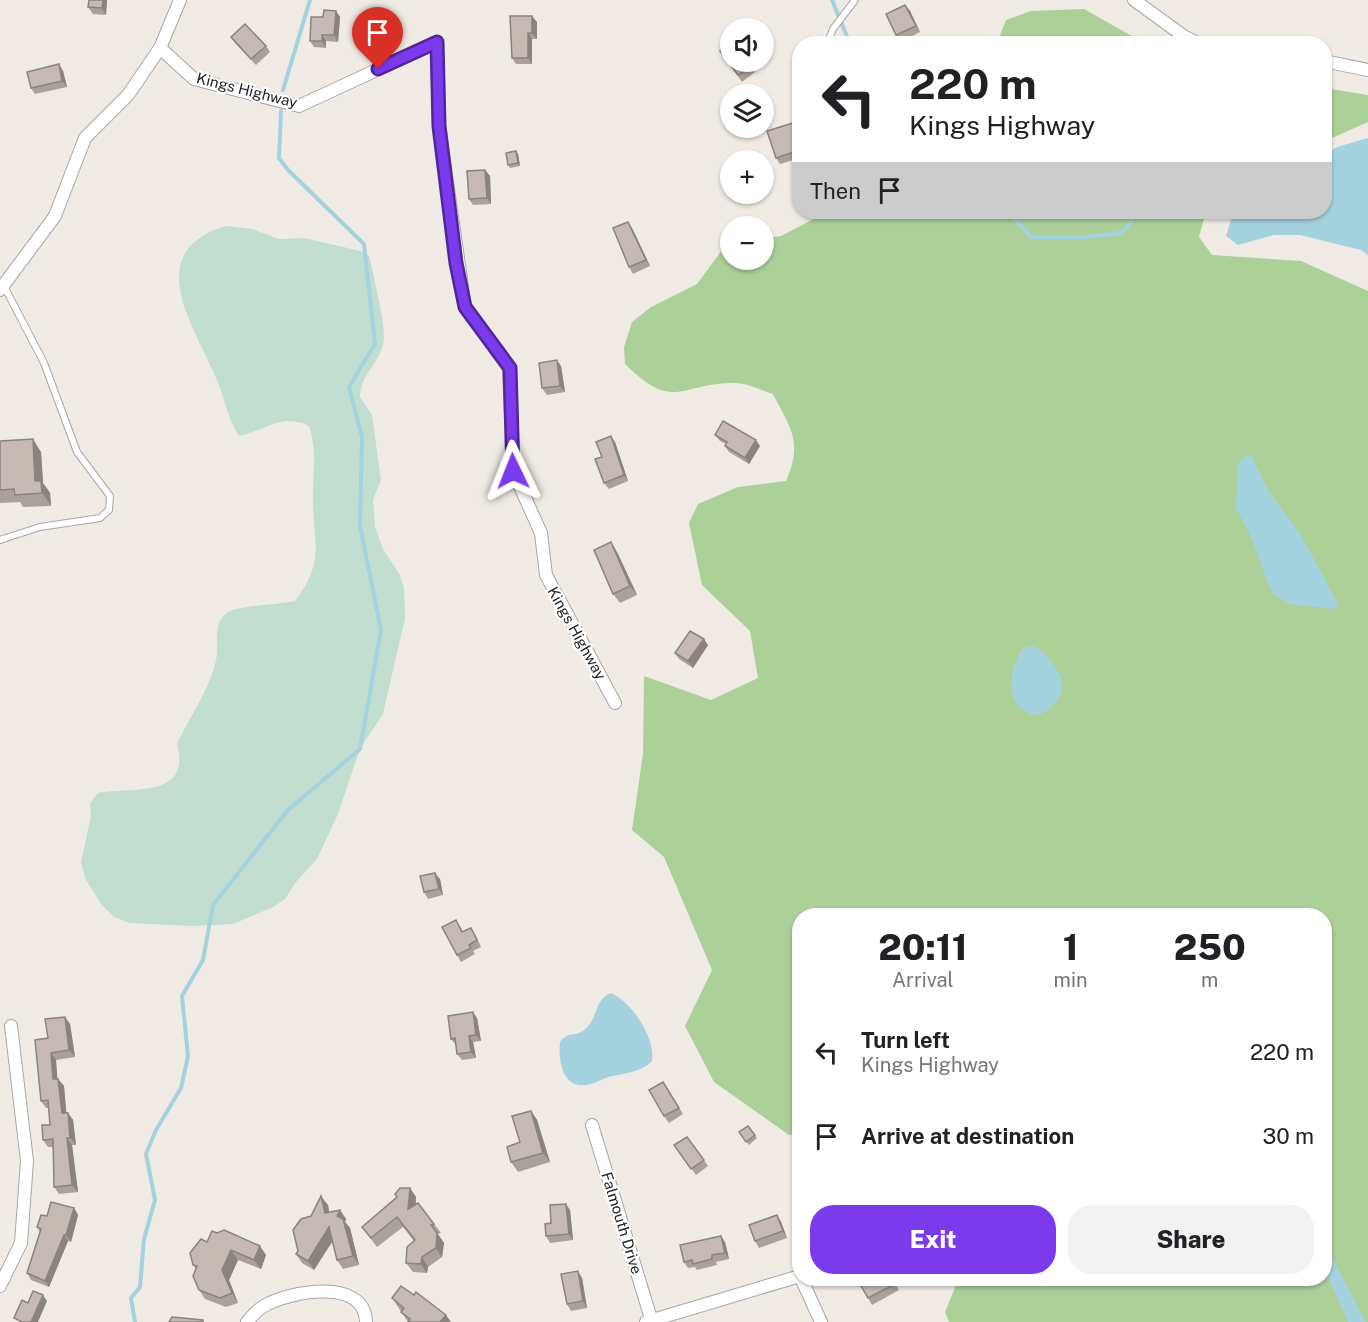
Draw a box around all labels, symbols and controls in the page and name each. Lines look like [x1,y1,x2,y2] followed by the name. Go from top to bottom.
[352,7,403,69] pin
[361,16,394,49] icon: arrive
[720,18,774,270] map controls
[720,18,774,72] button: sound
[909,59,1037,108] text: 220 m
[810,60,888,138] icon: left
[195,69,299,111] street label: Kings Highway
[720,84,774,138] button: layers
[909,109,1095,141] text: Kings Highway
[720,150,774,204] button: +
[873,174,906,207] icon: arrive
[810,178,861,204] text: Then
[720,216,774,270] button: −
[481,439,545,503] position arrow
[544,584,610,682] street label: Kings Highway
[878,926,967,968] text: 20:11
[1063,926,1078,968] text: 1
[1174,926,1246,968] text: 250
[892,968,954,992] text: Arrival
[1054,968,1088,992] text: min
[1201,968,1218,992] text: m
[861,1027,950,1053] text: Turn left
[810,1036,843,1069] icon: left
[1250,1039,1314,1065] text: 220 m
[861,1053,999,1077] text: Kings Highway
[810,1120,843,1153] icon: arrive
[861,1123,1074,1149] text: Arrive at destination
[1262,1123,1314,1149] text: 30 m
[598,1170,646,1276] street label: Falmouth Drive
[810,1205,1056,1274] button: Exit
[1068,1205,1314,1274] button: Share

